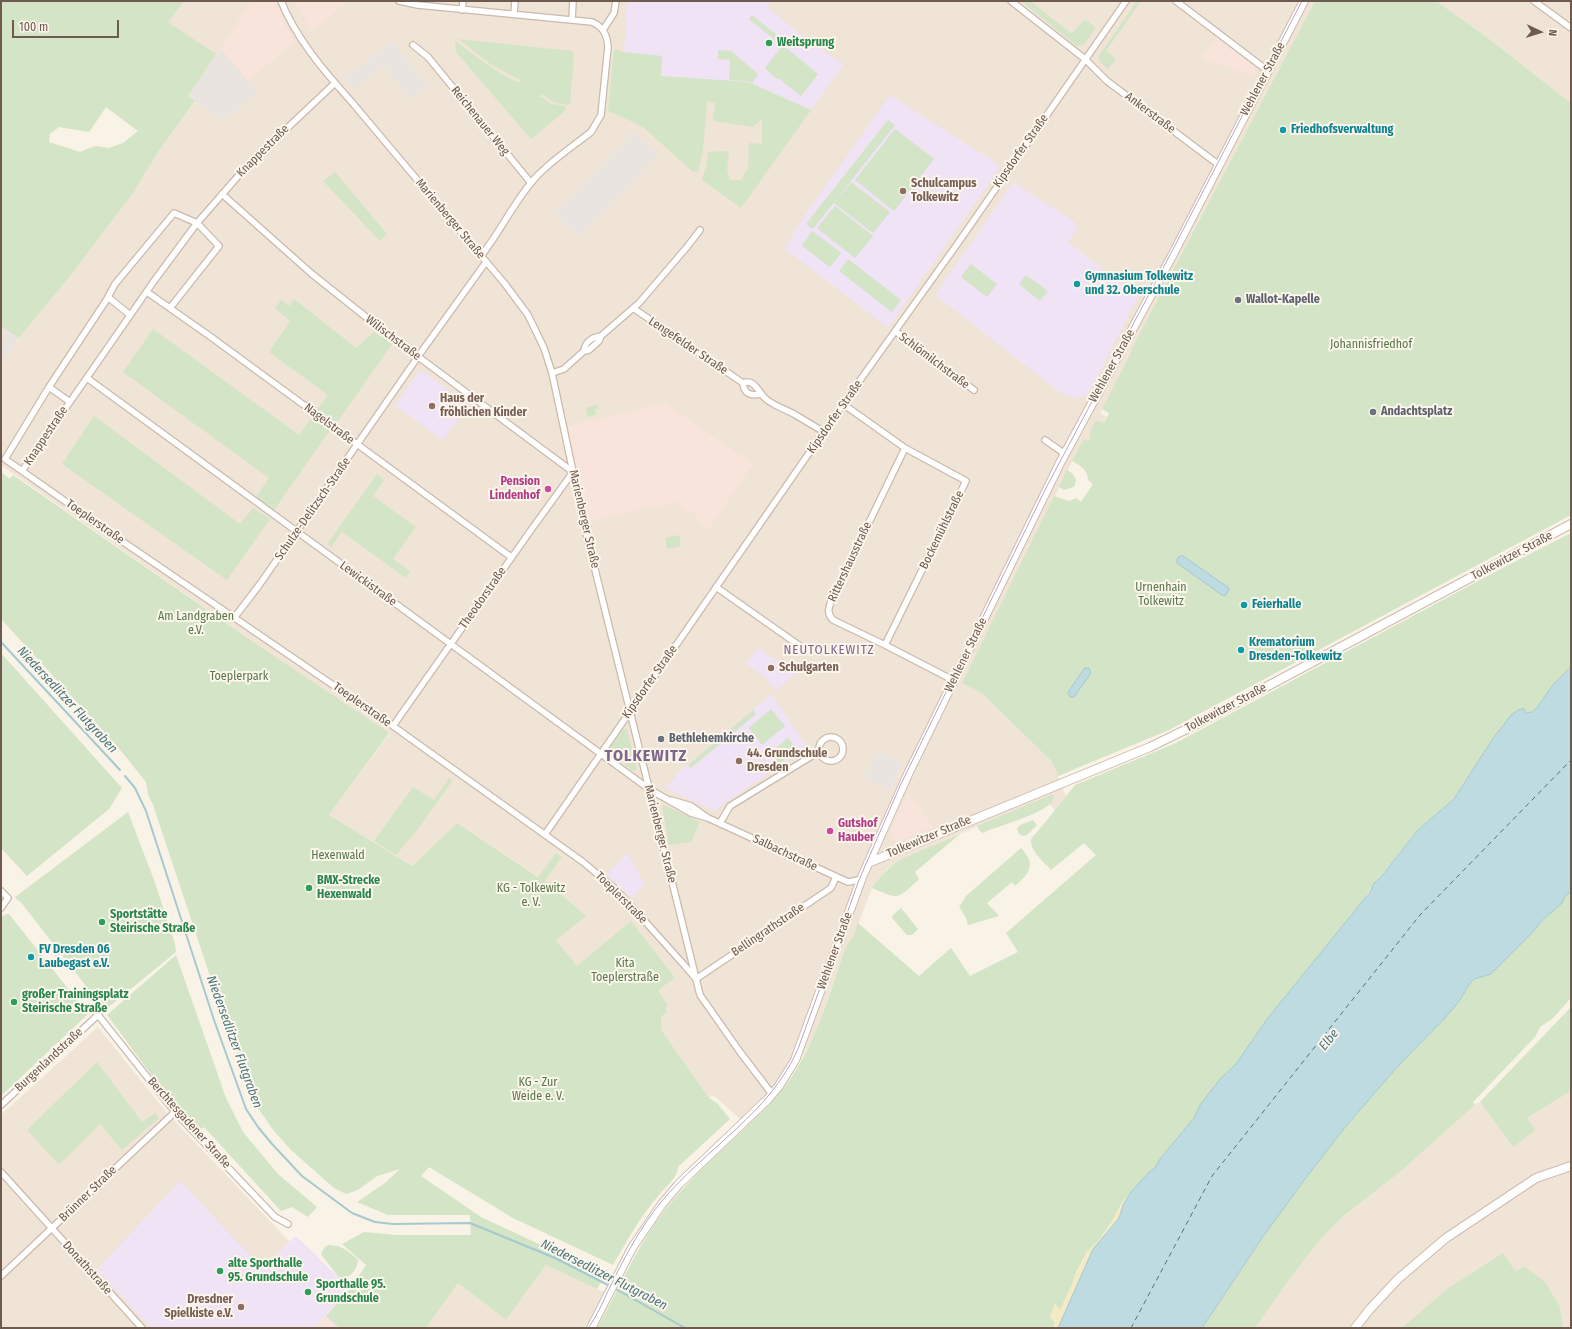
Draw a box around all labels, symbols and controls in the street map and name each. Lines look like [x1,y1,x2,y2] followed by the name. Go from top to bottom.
[14,12,121,38] scale bar
[1520,12,1560,52] north arrow
[19,20,48,34] text: 100 m
[1546,29,1559,37] text: N
[777,36,834,50] place label: Weitsprung
[764,38,774,48] marker: Weitsprung
[1238,40,1288,118] street label: Wehlener Straße
[448,84,512,158] street label: Reichenauer Weg
[1122,89,1178,137] street label: Ankerstraße
[990,112,1052,190] street label: Kipsdorfer Straße
[234,122,292,180] street label: Knappestraße
[1291,123,1394,137] place label: Friedhofsverwaltung
[1278,125,1288,135] marker: Friedhofsverwaltung
[412,176,488,262] street label: Marienberger Straße
[911,177,976,205] place label: Schulcampus Tolkewitz
[898,186,908,196] marker: Schulcampus Tolkewitz
[1085,270,1193,298] place label: Gymnasium Tolkewitz und 32. Oberschule
[1072,279,1082,289] marker: Gymnasium Tolkewitz und 32. Oberschule
[1246,293,1320,307] place label: Wallot-Kapelle
[1233,295,1243,305] marker: Wallot-Kapelle
[362,312,424,364] street label: Wilischstraße
[646,314,730,378] street label: Lengefelder Straße
[1086,327,1138,405] street label: Wehlener Straße
[896,330,972,392] street label: Schlömilchstraße
[1330,338,1412,352] park label: Johannisfriedhof
[804,378,866,456] street label: Kipsdorfer Straße
[440,392,527,420] place label: Haus der fröhlichen Kinder
[301,401,357,447] street label: Nagelstraße
[427,401,437,411] marker: Haus der fröhlichen Kinder
[21,404,71,468] street label: Knappestraße
[1381,405,1452,419] place label: Andachtsplatz
[1368,407,1378,417] marker: Andachtsplatz
[272,455,354,563] street label: Schulze-Delitzsch-Straße
[566,468,602,570] street label: Marienberger Straße
[489,475,540,503] place label: Pension Lindenhof
[543,484,553,494] marker: Pension Lindenhof
[917,488,967,572] street label: Bockemühlstraße
[63,497,127,547] street label: Toeplerstraße
[825,520,875,604] street label: Rittershausstraße
[1469,528,1555,584] street label: Tolkewitzer Straße
[337,559,399,609] street label: Lewickistraße
[456,564,510,632] street label: Theodorstraße
[1135,581,1187,609] park label: Urnenhain Tolkewitz
[1252,598,1301,612] place label: Feierhalle
[1239,600,1249,610] marker: Feierhalle
[158,610,234,638] park label: Am Landgraben e.V.
[942,615,990,695] street label: Wehlener Straße
[1249,636,1342,664] place label: Krematorium Dresden-Tolkewitz
[783,642,875,658] district label: NEUTOLKEWITZ
[619,643,681,721] street label: Kipsdorfer Straße
[14,644,120,756] water label: Niedersedlitzer Flutgraben
[1236,645,1246,655] marker: Krematorium Dresden-Tolkewitz
[779,661,839,675] place label: Schulgarten
[766,663,776,673] marker: Schulgarten
[210,670,268,684] park label: Toeplerpark
[330,680,394,730] street label: Toeplerstraße
[1183,680,1269,736] street label: Tolkewitzer Straße
[669,732,754,746] place label: Bethlehemkirche
[656,734,666,744] marker: Bethlehemkirche
[605,747,687,767] district label: TOLKEWITZ
[747,747,827,775] place label: 44. Grundschule Dresden
[734,756,744,766] marker: 44. Grundschule Dresden
[641,783,679,885] street label: Marienberger Straße
[885,813,973,861] street label: Tolkewitzer Straße
[838,817,877,845] place label: Gutshof Hauber
[825,826,835,836] marker: Gutshof Hauber
[750,832,820,874] street label: Salbachstraße
[311,849,365,863] park label: Hexenwald
[592,869,650,927] street label: Toeplerstraße
[317,874,380,902] place label: BMX-Strecke Hexenwald
[497,882,565,910] park label: KG - Tolkewitz e. V.
[304,883,314,893] marker: BMX-Strecke Hexenwald
[729,900,807,960] street label: Bellingrathstraße
[110,908,195,936] place label: Sportstätte Steirische Straße
[814,910,856,992] street label: Wehlener Straße
[97,917,107,927] marker: Sportstätte Steirische Straße
[39,943,110,971] place label: FV Dresden 06 Laubegast e.V.
[26,952,36,962] marker: FV Dresden 06 Laubegast e.V.
[591,957,659,985] park label: Kita Toeplerstraße
[203,974,265,1110] water label: Niedersedlitzer Flutgraben
[22,988,128,1016] place label: großer Trainingsplatz Steirische Straße
[9,997,19,1007] marker: großer Trainingsplatz Steirische Straße
[12,1025,86,1095] street label: Burgenlandstraße
[1316,1026,1342,1054] water label: Elbe
[144,1075,234,1171] street label: Berchtesgadener Straße
[512,1076,564,1104] park label: KG - Zur Weide e. V.
[56,1163,120,1225] street label: Brünner Straße
[538,1236,670,1314] water label: Niedersedlitzer Flutgraben
[59,1238,115,1298] street label: Donathstraße
[228,1257,308,1285] place label: alte Sporthalle 95. Grundschule
[215,1266,225,1276] marker: alte Sporthalle 95. Grundschule
[316,1278,386,1306] place label: Sporthalle 95. Grundschule
[303,1287,313,1297] marker: Sporthalle 95. Grundschule
[164,1293,233,1321] place label: Dresdner Spielkiste e.V.
[236,1302,246,1312] marker: Dresdner Spielkiste e.V.

